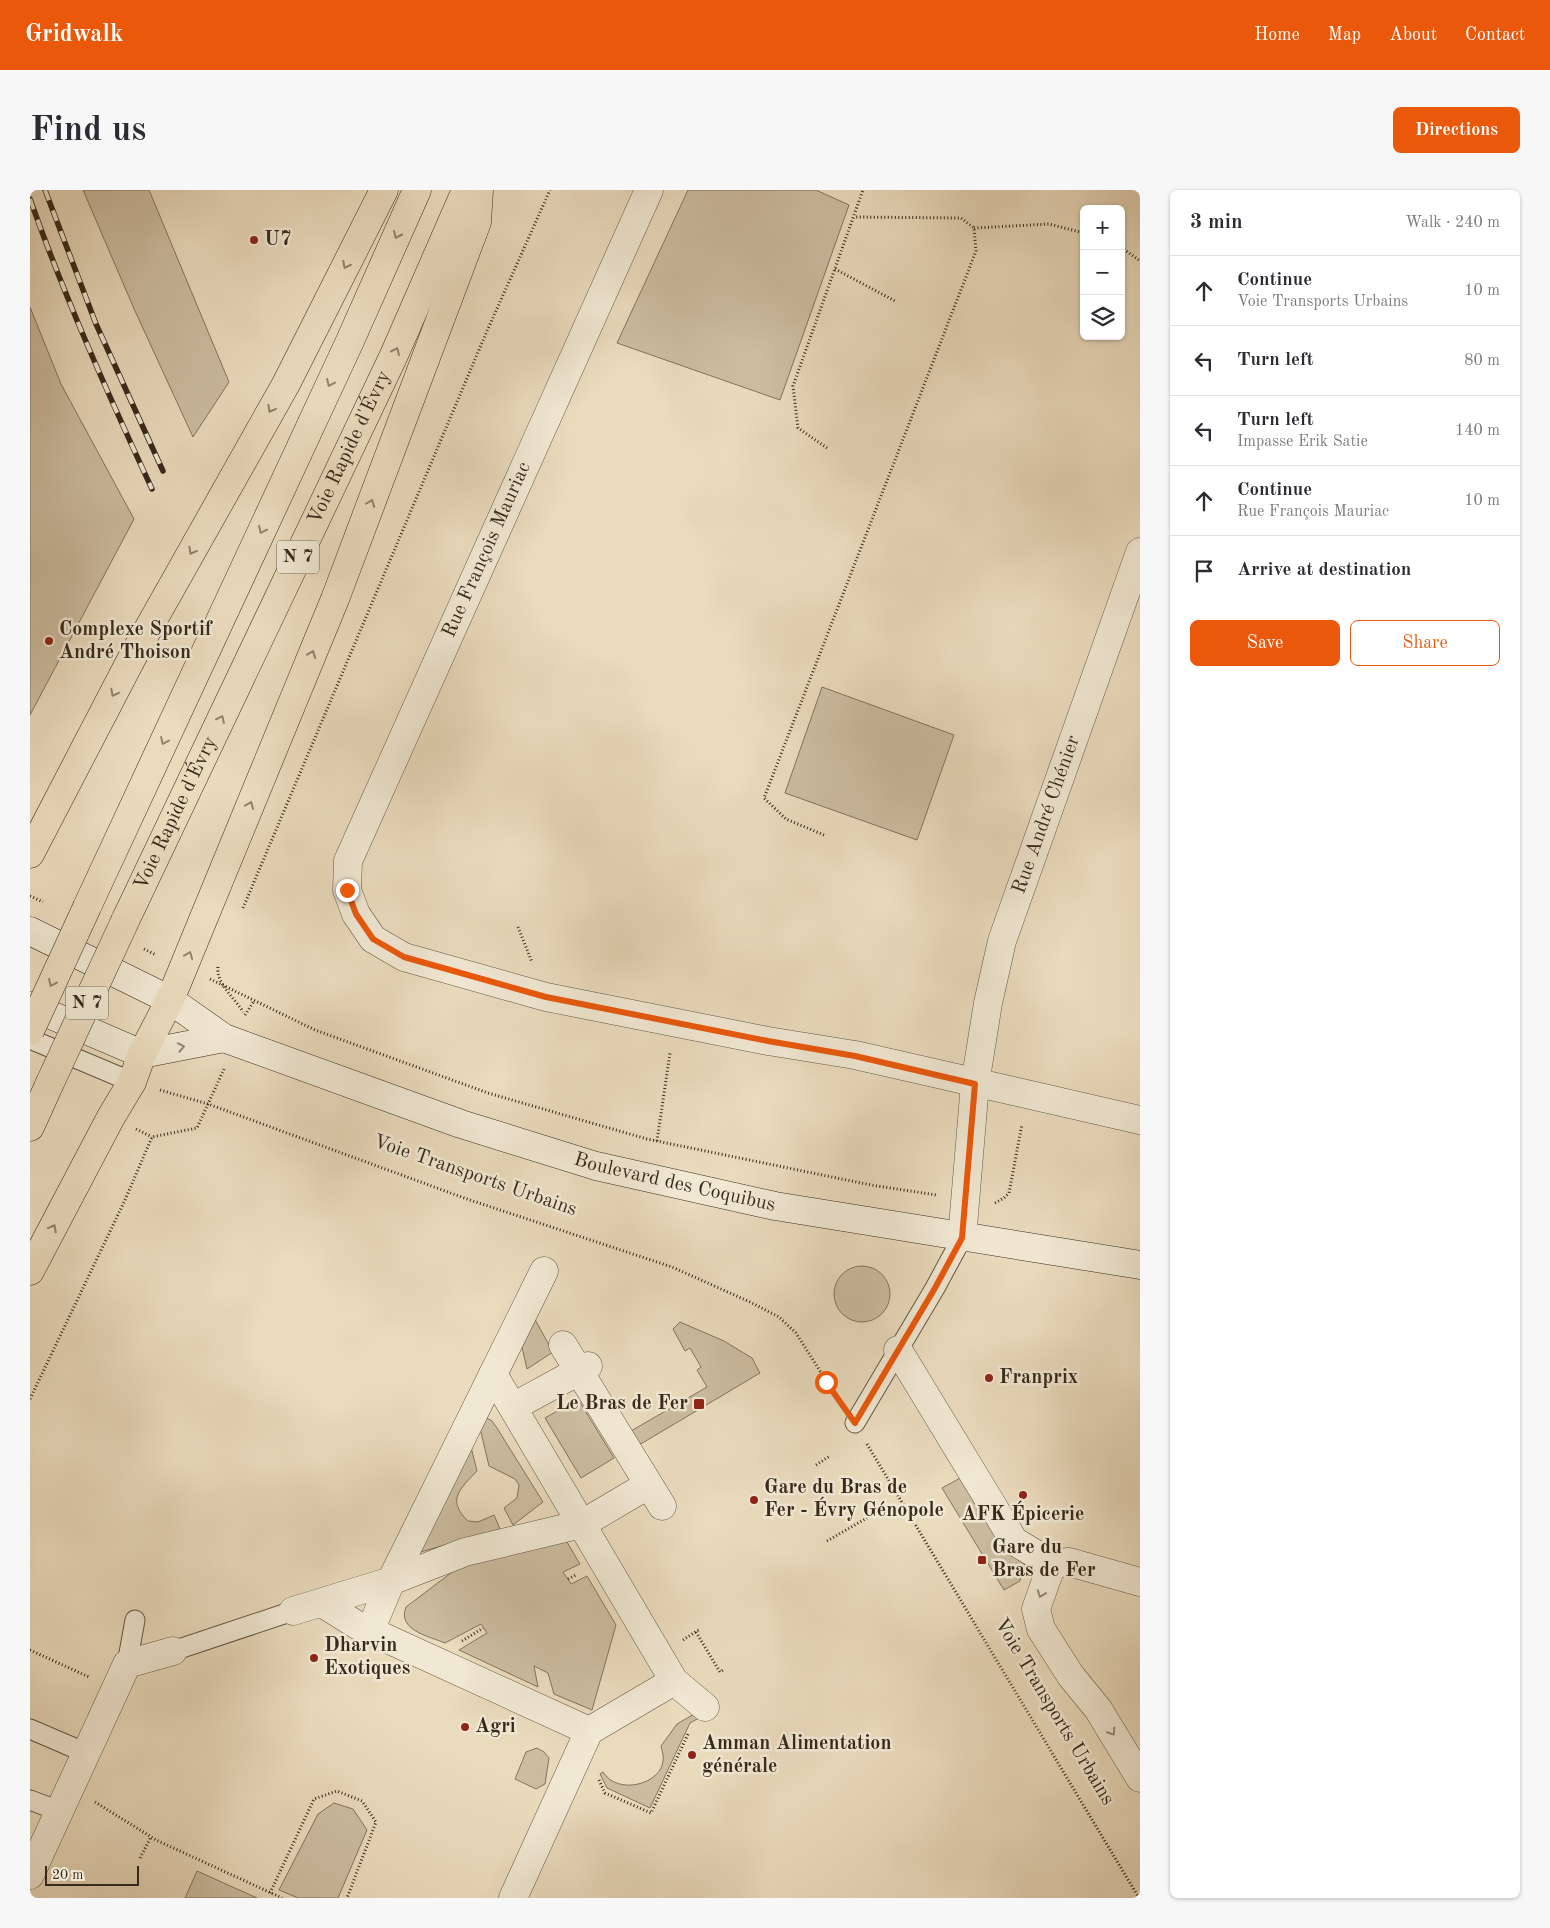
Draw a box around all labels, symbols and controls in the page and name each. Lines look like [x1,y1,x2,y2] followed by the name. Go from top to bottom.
[25,23,123,47] text: Gridwalk
[1254,26,1300,44] text: Home
[1328,26,1361,44] text: Map
[1389,26,1437,44] text: About
[1465,26,1525,44] text: Contact
[1393,107,1520,153] button: Directions
[30,113,146,148] text: Find us
[1080,205,1125,340] map controls
[1080,205,1125,250] button: +
[1190,212,1243,233] text: 3 min
[1405,215,1500,231] text: Walk · 240 m
[264,230,291,250] place label: U7
[393,230,404,239] one-way arrow
[248,234,260,246] marker: U7
[1080,250,1125,295] button: −
[342,260,352,269] one-way arrow
[1237,271,1312,290] text: Continue
[1190,277,1218,305] icon: ahead
[1464,283,1500,299] text: 10 m
[1237,294,1408,310] text: Voie Transports Urbains
[1080,295,1125,340] button: layers
[389,347,400,356] one-way arrow
[1190,347,1218,375] icon: left
[1237,351,1314,370] text: Turn left
[1464,353,1500,369] text: 80 m
[305,367,395,528] street label: Voie Rapide d'Évry
[326,378,337,387] one-way arrow
[268,404,278,413] one-way arrow
[1237,411,1314,430] text: Turn left
[1190,417,1218,445] icon: left
[1455,423,1500,439] text: 140 m
[1237,434,1368,450] text: Impasse Erik Satie
[439,459,535,641] street label: Rue François Mauriac
[1237,481,1312,500] text: Continue
[1190,487,1218,515] icon: ahead
[1464,493,1500,509] text: 10 m
[365,499,375,508] one-way arrow
[1237,504,1389,520] text: Rue François Mauriac
[258,525,268,534] one-way arrow
[277,541,319,574] road number: N 7
[188,546,198,555] one-way arrow
[1190,557,1218,585] icon: arrive
[1237,561,1411,580] text: Arrive at destination
[59,620,214,663] place label: Complexe Sportif André Thoison
[1190,620,1340,666] button: Save
[1350,620,1500,666] button: Share
[43,635,55,647] marker: Complexe Sportif André Thoison
[306,650,316,659] one-way arrow
[110,688,120,697] one-way arrow
[215,715,225,724] one-way arrow
[131,733,221,893] street label: Voie Rapide d'Évry
[1009,733,1084,897] street label: Rue André Chénier
[160,736,170,745] one-way arrow
[245,801,255,809] one-way arrow
[336,879,359,902] route end
[182,951,193,960] one-way arrow
[48,978,58,987] one-way arrow
[66,986,108,1020] road number: N 7
[177,1042,186,1052] one-way arrow
[371,1132,579,1220] street label: Voie Transports Urbains
[571,1150,777,1216] street label: Boulevard des Coquibus
[47,1224,57,1233] one-way arrow
[999,1368,1078,1388] place label: Franprix
[815,1371,838,1394] route start
[983,1372,995,1384] marker: Franprix
[556,1394,688,1414] place label: Le Bras de Fer
[692,1397,706,1411] marker: Le Bras de Fer
[764,1478,944,1521] place label: Gare du Bras de Fer - Évry Génopole
[1017,1489,1029,1501] marker: AFK Épicerie
[748,1494,760,1506] marker: Gare du Bras de Fer - Évry Génopole
[962,1500,1084,1525] place label: AFK Épicerie
[992,1538,1096,1581] place label: Gare du Bras de Fer
[976,1554,988,1566] marker: Gare du Bras de Fer
[1037,1589,1047,1598] one-way arrow
[990,1615,1118,1809] street label: Voie Transports Urbains
[324,1636,410,1679] place label: Dharvin Exotiques
[308,1652,320,1664] marker: Dharvin Exotiques
[475,1717,516,1737] place label: Agri
[459,1721,471,1733] marker: Agri
[1106,1727,1116,1736] one-way arrow
[702,1734,892,1777] place label: Amman Alimentation générale
[686,1749,698,1761] marker: Amman Alimentation générale
[45,1863,139,1886] scale bar
[52,1868,83,1882] text: 20 m

